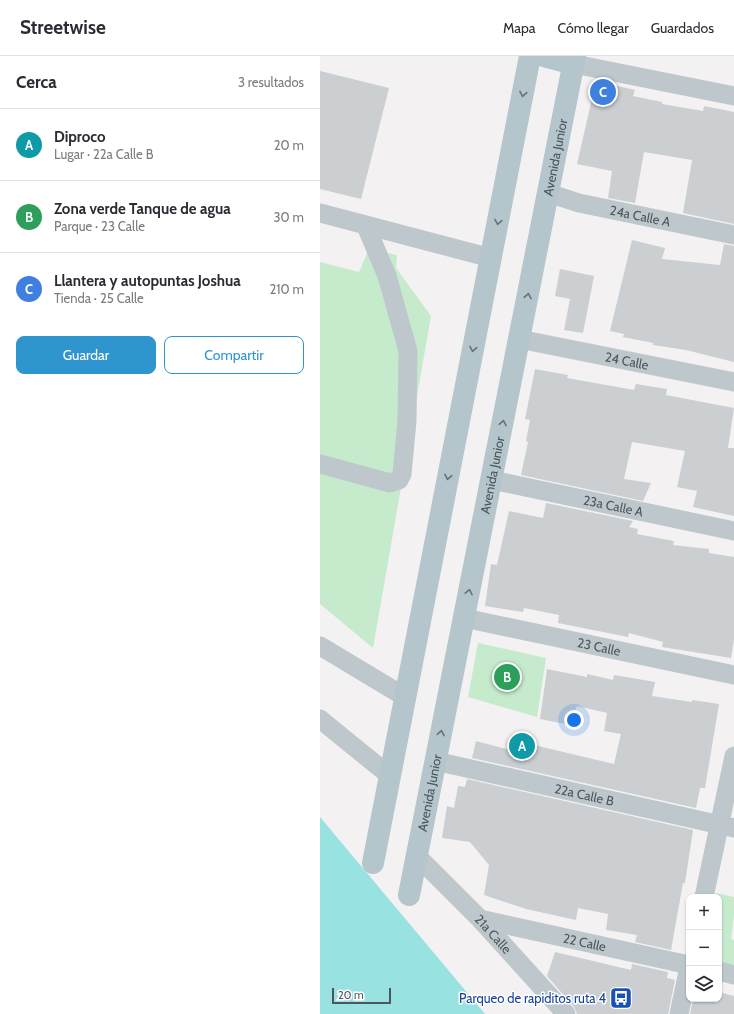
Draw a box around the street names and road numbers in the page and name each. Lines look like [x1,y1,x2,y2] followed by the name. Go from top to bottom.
[540,116,571,197] street label: Avenida Junior
[608,202,672,230] street label: 24a Calle A
[604,348,650,373] street label: 24 Calle
[477,434,508,515] street label: Avenida Junior
[582,491,645,520] street label: 23a Calle A
[576,634,622,659] street label: 23 Calle
[414,752,445,833] street label: Avenida Junior
[553,780,616,809] street label: 22a Calle B
[472,911,515,957] street label: 21a Calle
[561,930,608,955] street label: 22 Calle

